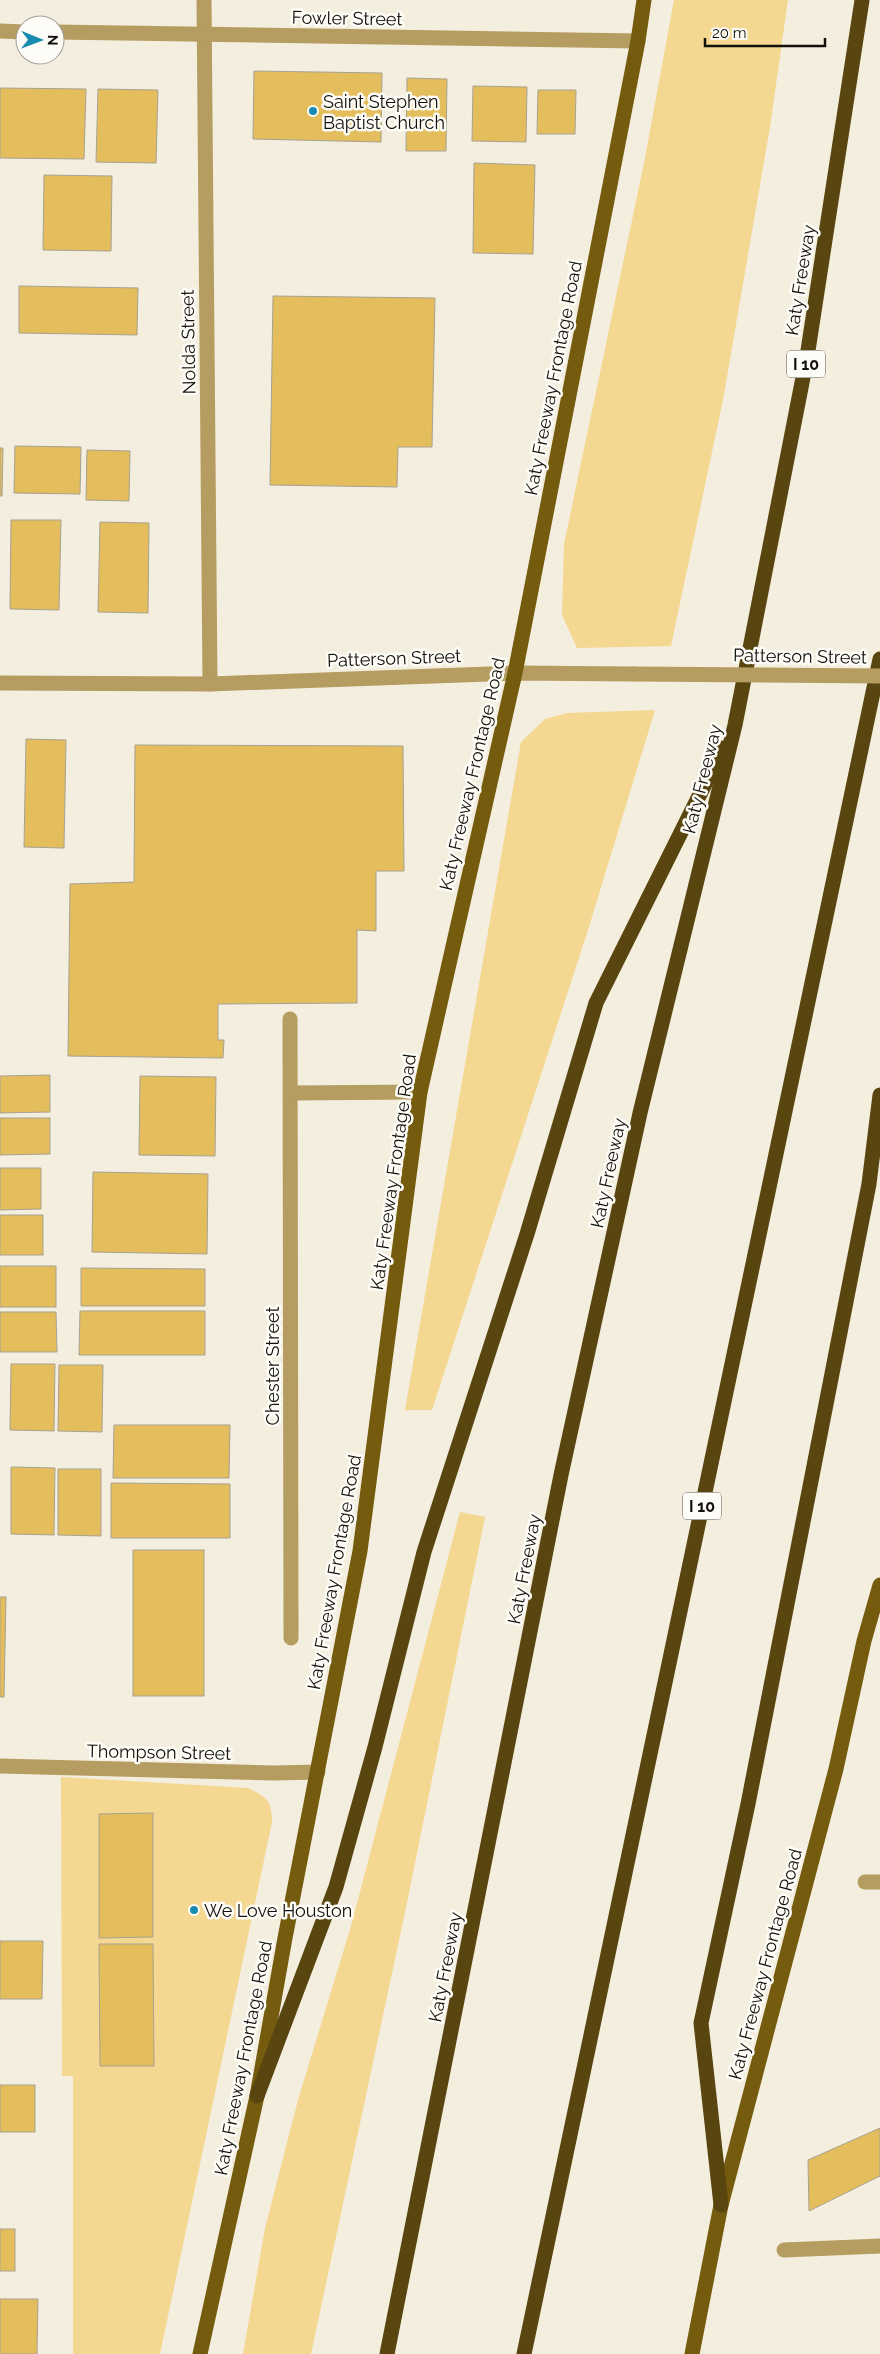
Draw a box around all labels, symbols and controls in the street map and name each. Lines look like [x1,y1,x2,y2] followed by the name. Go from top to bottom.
[291,7,403,29] street label: Fowler Street
[15,15,65,65] north arrow
[705,15,825,47] scale bar
[712,24,747,42] text: 20 m
[45,35,61,46] text: N
[323,91,445,133] place label: Saint Stephen Baptist Church
[307,105,319,117] marker: Saint Stephen Baptist Church
[781,223,819,337] street label: Katy Freeway
[520,259,586,497] street label: Katy Freeway Frontage Road
[177,289,199,395] street label: Nolda Street
[787,350,825,378] road number: I 10
[733,644,867,668] street label: Patterson Street
[327,645,461,671] street label: Patterson Street
[435,656,509,892] street label: Katy Freeway Frontage Road
[678,722,726,836] street label: Katy Freeway
[366,1053,420,1291] street label: Katy Freeway Frontage Road
[586,1116,630,1230] street label: Katy Freeway
[262,1307,283,1425] street label: Chester Street
[303,1453,365,1691] street label: Katy Freeway Frontage Road
[683,1492,721,1520] road number: I 10
[503,1512,545,1626] street label: Katy Freeway
[87,1740,231,1764] street label: Thompson Street
[724,1846,806,2082] street label: Katy Freeway Frontage Road
[204,1900,352,1921] place label: We Love Houston
[188,1904,200,1916] marker: We Love Houston
[424,1910,466,2024] street label: Katy Freeway
[210,1939,276,2177] street label: Katy Freeway Frontage Road

